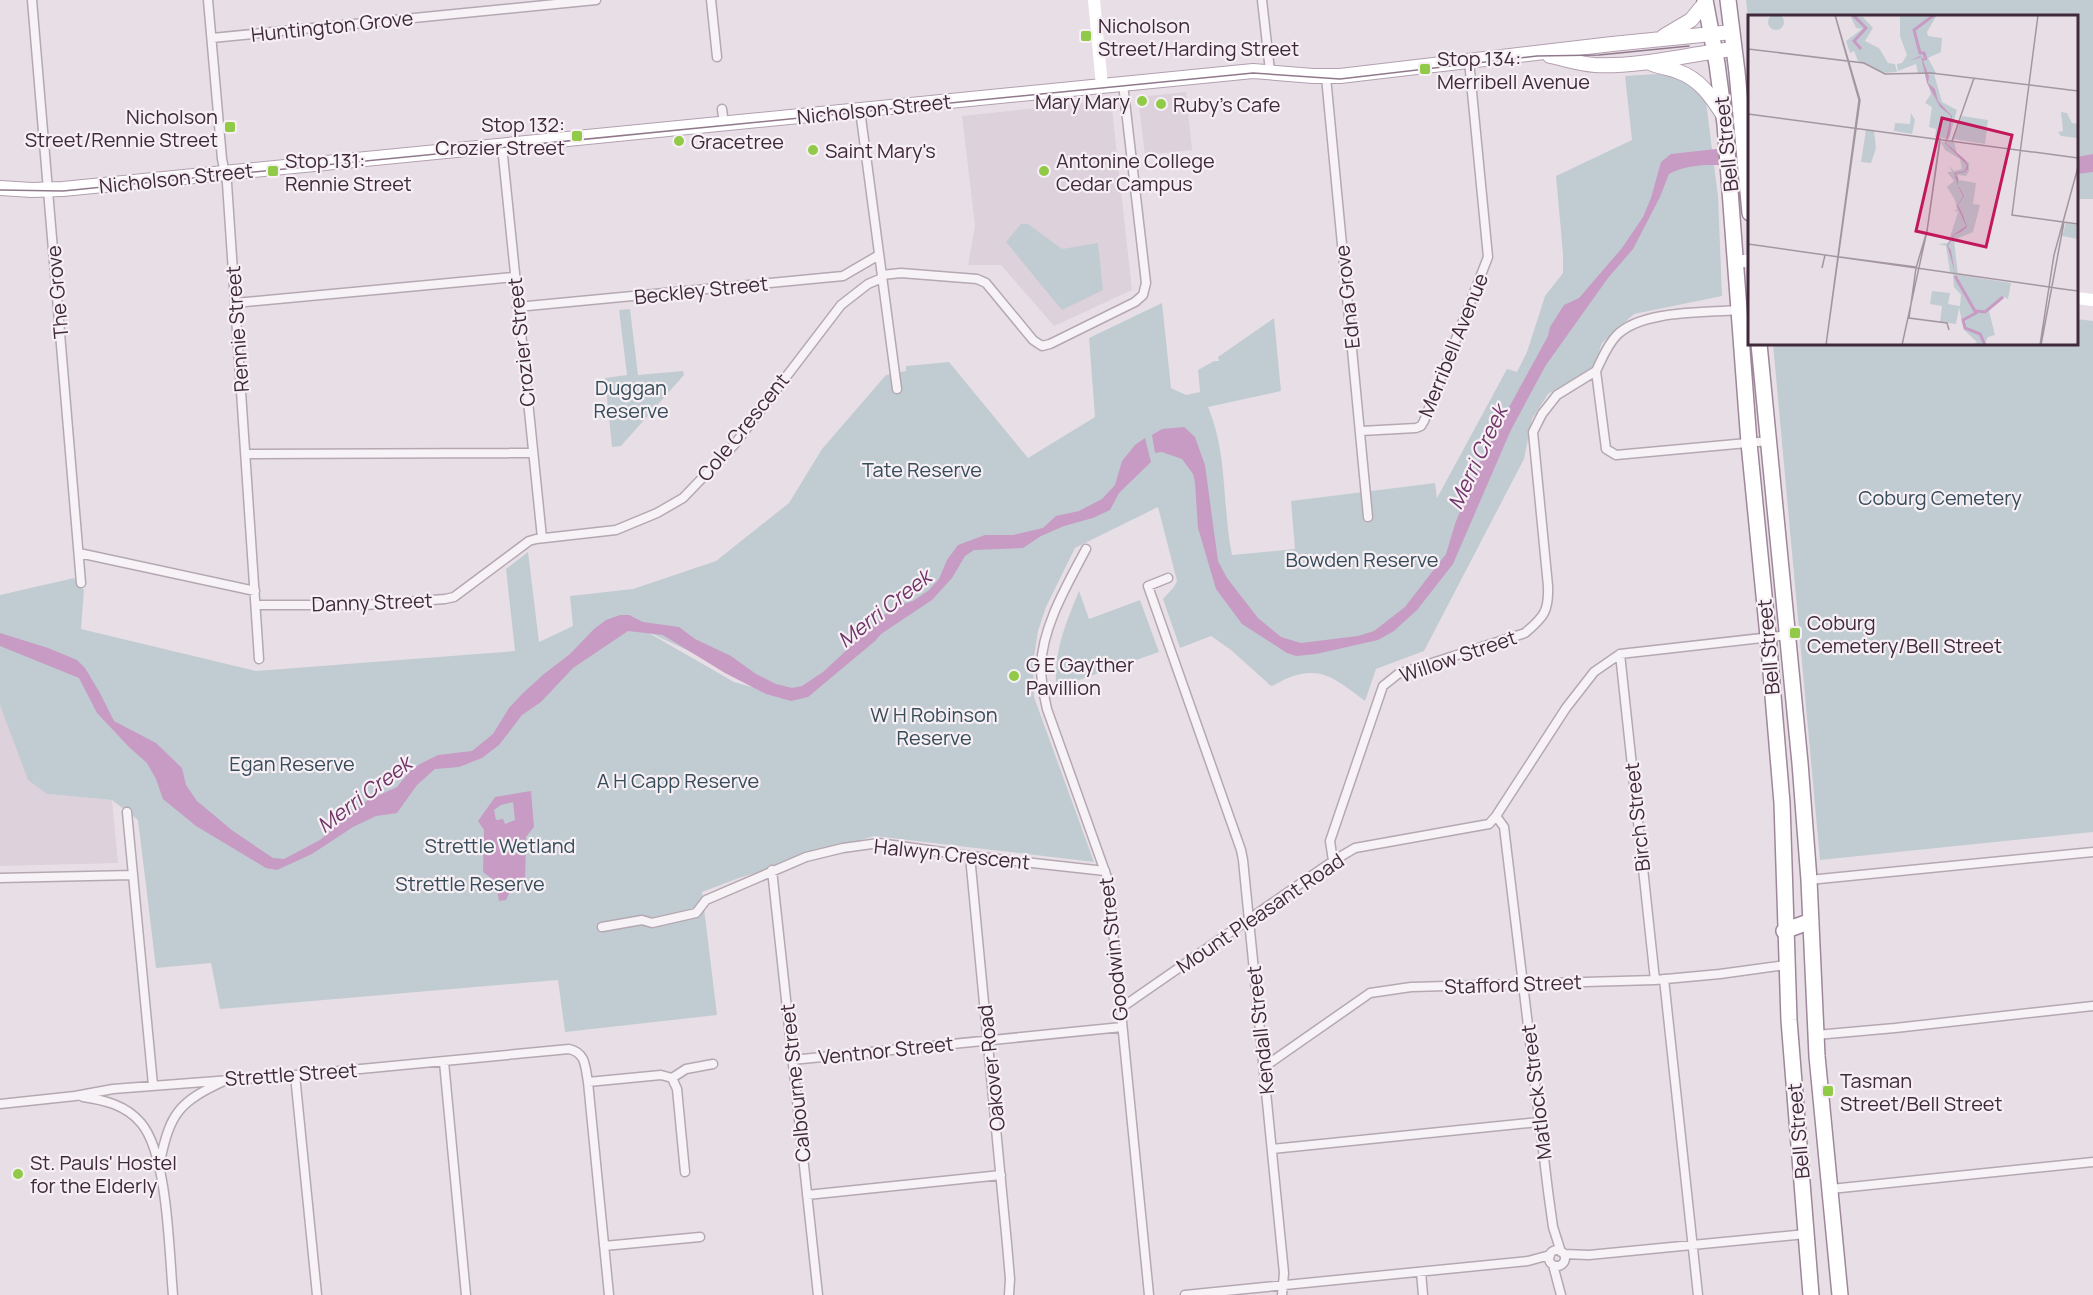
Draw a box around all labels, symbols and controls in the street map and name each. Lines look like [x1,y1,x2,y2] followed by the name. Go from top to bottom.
[249,4,415,48] street label: Huntington Grove
[1098,12,1299,62] place label: Nicholson Street/Harding Street
[1748,15,2078,345] inset map
[1079,29,1093,43] marker: Nicholson Street/Harding Street
[1437,45,1590,95] place label: Stop 134: Merribell Avenue
[1418,62,1432,76] marker: Stop 134: Merribell Avenue
[796,87,952,131] street label: Nicholson Street
[1035,88,1130,115] place label: Mary Mary
[1173,91,1280,118] place label: Ruby's Cafe
[1135,94,1149,108] marker: Mary Mary
[1708,95,1744,193] street label: Bell Street
[1154,97,1168,111] marker: Ruby's Cafe
[25,103,218,153] place label: Nicholson Street/Rennie Street
[435,111,565,161] place label: Stop 132: Crozier Street
[223,120,237,134] marker: Nicholson Street/Rennie Street
[691,128,784,155] place label: Gracetree
[570,129,584,143] marker: Stop 132: Crozier Street
[672,134,686,148] marker: Gracetree
[825,137,936,164] place label: Saint Mary's
[806,143,820,157] marker: Saint Mary's
[285,147,412,197] place label: Stop 131: Rennie Street
[1056,147,1215,197] place label: Antonine College Cedar Campus
[98,156,254,200] street label: Nicholson Street
[266,164,280,178] marker: Stop 131: Rennie Street
[1037,164,1051,178] marker: Antonine College Cedar Campus
[39,244,75,340] street label: The Grove
[1328,244,1366,350] street label: Edna Grove
[219,265,255,393] street label: Rennie Street
[1412,269,1494,421] street label: Merribell Avenue
[633,270,769,310] street label: Beckley Street
[501,276,541,408] street label: Crozier Street
[691,367,795,487] street label: Cole Crescent
[593,374,669,424] park label: Duggan Reserve
[1441,398,1514,513] water label: Merri Creek
[862,456,982,483] park label: Tate Reserve
[1858,484,2022,511] park label: Coburg Cemetery
[1286,546,1438,573] park label: Bowden Reserve
[831,561,939,653] water label: Merri Creek
[311,586,433,618] street label: Danny Street
[1750,598,1786,696] street label: Bell Street
[1807,609,2002,659] place label: Coburg Cemetery/Bell Street
[1396,623,1520,689] street label: Willow Street
[1788,626,1802,640] marker: Coburg Cemetery/Bell Street
[1026,651,1134,701] place label: G E Gayther Pavillion
[1007,669,1021,683] marker: G E Gayther Pavillion
[870,701,998,751] park label: W H Robinson Reserve
[311,748,419,839] water label: Merri Creek
[229,750,355,777] park label: Egan Reserve
[1618,761,1656,873] street label: Birch Street
[597,767,759,794] park label: A H Capp Reserve
[425,832,575,859] park label: Strettle Wetland
[873,832,1031,876] street label: Halwyn Crescent
[1171,847,1349,979] street label: Mount Pleasant Road
[395,870,545,897] park label: Strettle Reserve
[1092,876,1134,1022] street label: Goodwin Street
[1240,964,1280,1096] street label: Kendall Street
[1444,968,1582,1000] street label: Stafford Street
[773,1002,817,1164] street label: Calbourne Street
[971,1004,1011,1132] street label: Oakover Road
[1514,1023,1558,1161] street label: Matlock Street
[817,1029,955,1071] street label: Ventnor Street
[224,1056,358,1092] street label: Strettle Street
[1840,1067,2003,1117] place label: Tasman Street/Bell Street
[1780,1082,1816,1180] street label: Bell Street
[1821,1084,1835,1098] marker: Tasman Street/Bell Street
[30,1149,177,1199] place label: St. Pauls' Hostel for the Elderly
[11,1167,25,1181] marker: St. Pauls' Hostel for the Elderly

